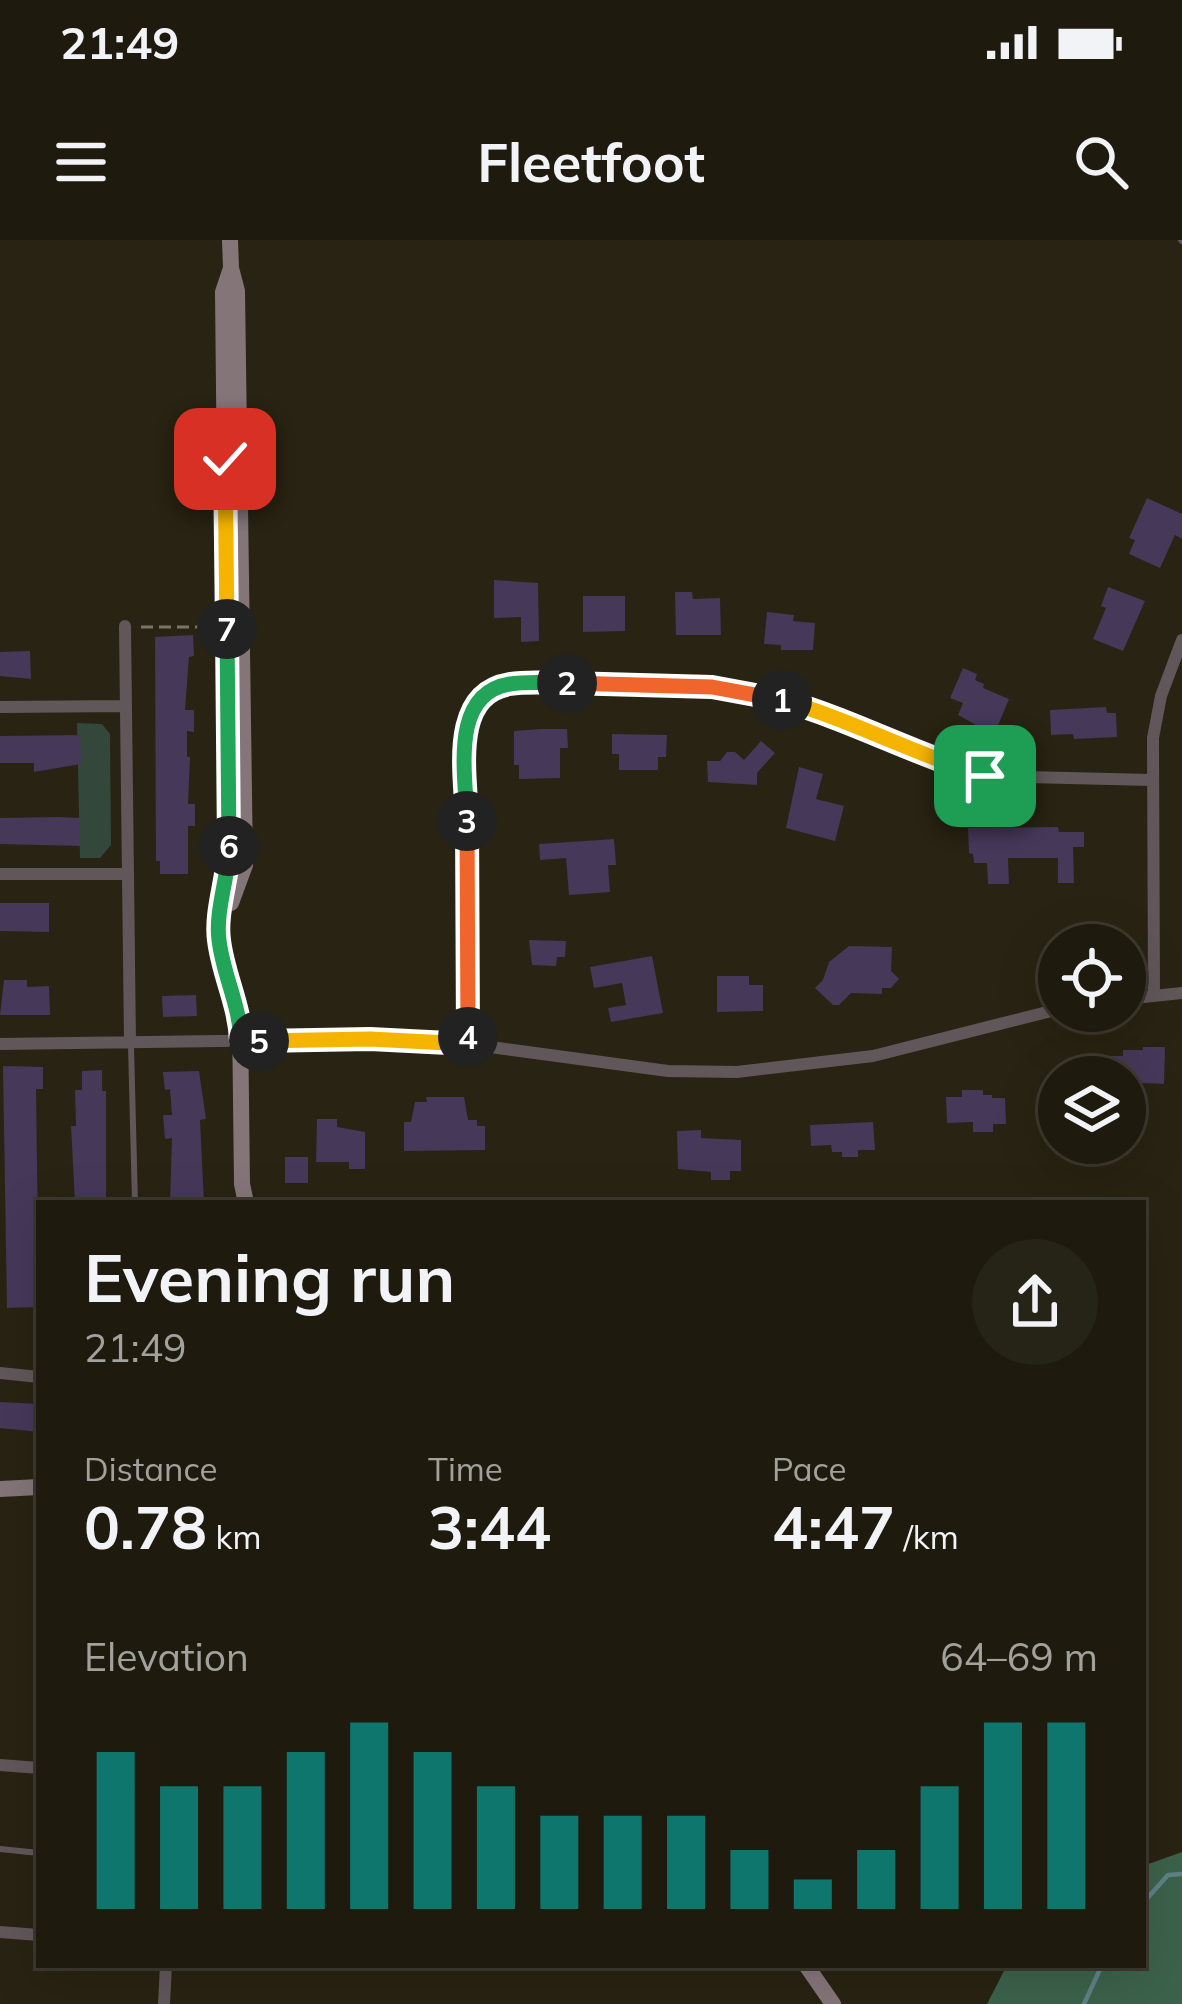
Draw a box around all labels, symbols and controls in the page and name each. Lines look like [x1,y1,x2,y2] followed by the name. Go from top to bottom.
[60,14,179,70] text: 21:49
[477,128,705,196] text: Fleetfoot
[48,129,114,195] icon: menu
[1068,129,1134,195] icon: search
[174,408,276,510] pin
[192,426,258,492] icon: check
[197,599,257,659] pin: 7
[217,608,237,649] text: 7
[537,653,597,713] pin: 2
[557,662,577,703] text: 2
[752,670,812,730] pin: 1
[772,679,792,720] text: 1
[934,725,1036,827] pin
[952,743,1018,809] icon: arrive
[437,791,497,851] pin: 3
[457,800,477,841] text: 3
[199,816,259,876] pin: 6
[219,825,239,866] text: 6
[1038,924,1146,1164] map controls
[1038,924,1146,1032] button: locate
[438,1007,498,1067] pin: 4
[229,1011,289,1071] pin: 5
[458,1016,478,1057] text: 4
[249,1020,269,1061] text: 5
[1038,1056,1146,1164] button: layers
[84,1236,455,1319] text: Evening run
[972,1239,1098,1365] button: share
[84,1323,187,1372] text: 21:49
[84,1448,217,1489] text: Distance
[428,1448,503,1489] text: Time
[772,1448,846,1489] text: Pace
[84,1489,207,1564] text: 0.78
[428,1489,551,1564] text: 3:44
[772,1489,895,1564] text: 4:47
[207,1516,261,1557] text: km
[895,1516,959,1557] text: /km
[84,1632,249,1681] text: Elevation
[940,1632,1098,1681] text: 64–69 m

